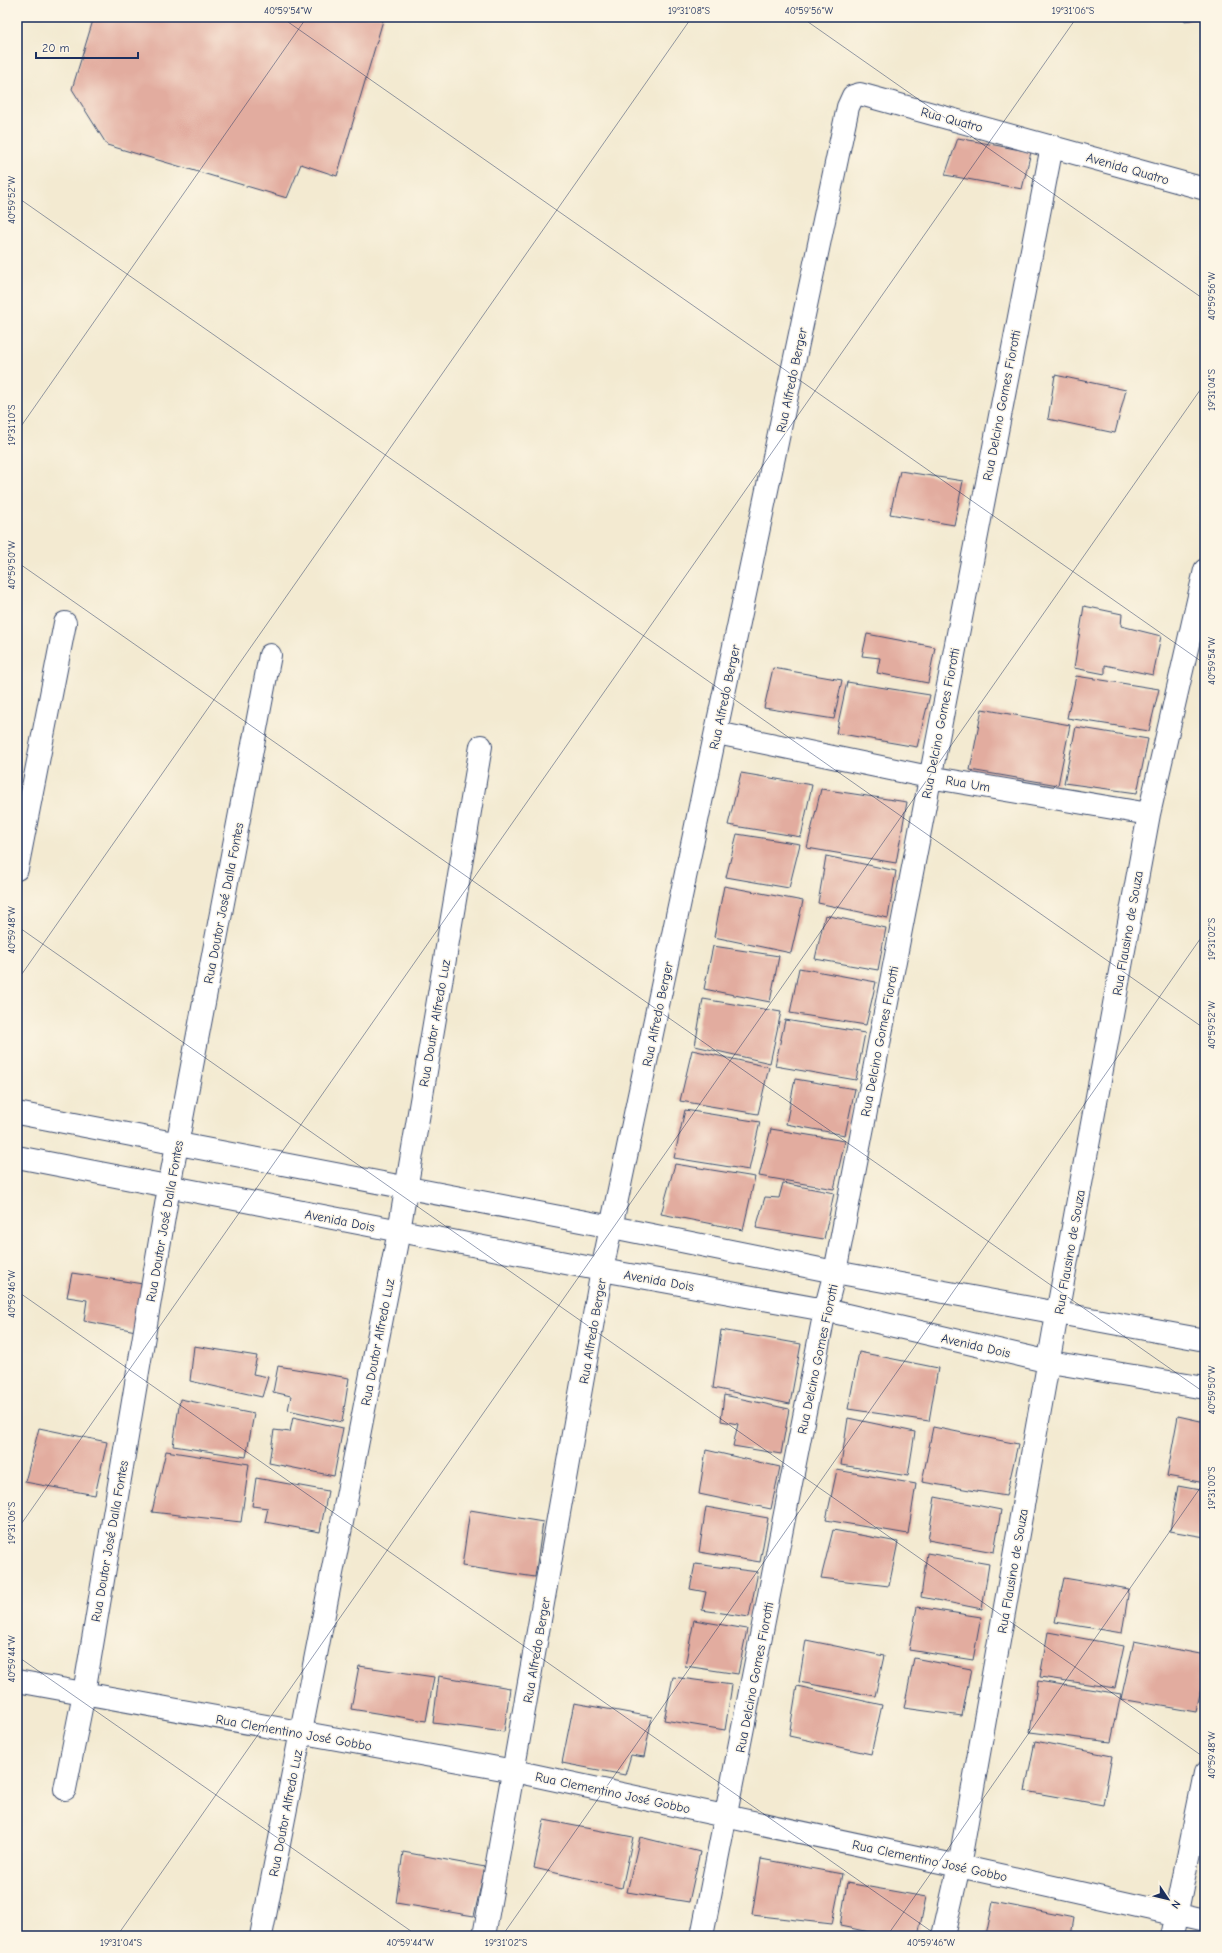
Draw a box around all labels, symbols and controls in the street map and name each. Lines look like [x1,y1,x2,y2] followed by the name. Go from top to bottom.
[264,5,312,17] text: 40°59'54"W
[668,5,711,17] text: 19°31'08"S
[785,5,834,17] text: 40°59'56"W
[1052,5,1095,17] text: 19°31'06"S
[36,34,138,60] scale bar
[42,41,70,55] text: 20 m
[919,104,985,135] street label: Rua Quatro
[1085,149,1171,187] street label: Avenida Quatro
[6,176,18,224] text: 40°59'52"W
[1206,271,1218,320] text: 40°59'56"W
[773,325,810,434] street label: Rua Alfredo Berger
[980,328,1023,482] street label: Rua Delcino Gomes Fiorotti
[1206,369,1218,411] text: 19°31'04"S
[6,404,18,446] text: 19°31'10"S
[6,540,18,590] text: 40°59'50"W
[1206,637,1218,685] text: 40°59'54"W
[706,642,743,751] street label: Rua Alfredo Berger
[919,646,962,800] street label: Rua Delcino Gomes Fiorotti
[944,772,991,795] street label: Rua Um
[201,821,246,985] street label: Rua Doutor José Dalla Fontes
[1109,870,1146,997] street label: Rua Flausino de Souza
[6,906,18,954] text: 40°59'48"W
[1206,917,1218,960] text: 19°31'02"S
[416,958,453,1088] street label: Rua Doutor Alfredo Luz
[639,959,676,1068] street label: Rua Alfredo Berger
[858,964,901,1118] street label: Rua Delcino Gomes Fiorotti
[1206,1001,1218,1049] text: 40°59'52"W
[143,1139,186,1303] street label: Rua Doutor José Dalla Fontes
[1051,1189,1088,1316] street label: Rua Flausino de Souza
[304,1206,376,1235] street label: Avenida Dois
[623,1267,695,1294] street label: Avenida Dois
[6,1270,18,1318] text: 40°59'46"W
[576,1276,609,1385] street label: Rua Alfredo Berger
[358,1277,397,1407] street label: Rua Doutor Alfredo Luz
[794,1283,841,1436] street label: Rua Delcino Gomes Fiorotti
[940,1330,1012,1361] street label: Avenida Dois
[1206,1365,1218,1415] text: 40°59'50"W
[88,1459,131,1623] street label: Rua Doutor José Dalla Fontes
[1206,1466,1218,1510] text: 19°31'00"S
[6,1501,18,1544] text: 19°31'06"S
[994,1508,1031,1635] street label: Rua Flausino de Souza
[520,1595,553,1704] street label: Rua Alfredo Berger
[733,1600,776,1754] street label: Rua Delcino Gomes Fiorotti
[6,1635,18,1683] text: 40°59'44"W
[215,1711,373,1754] street label: Rua Clementino José Gobbo
[1206,1731,1218,1779] text: 40°59'48"W
[266,1748,305,1878] street label: Rua Doutor Alfredo Luz
[534,1769,692,1816] street label: Rua Clementino José Gobbo
[851,1837,1009,1884] street label: Rua Clementino José Gobbo
[1148,1879,1188,1919] north arrow
[1168,1898,1183,1911] text: N
[100,1937,142,1949] text: 19°31'04"S
[386,1937,434,1949] text: 40°59'44"W
[485,1937,528,1949] text: 19°31'02"S
[907,1937,955,1949] text: 40°59'46"W

